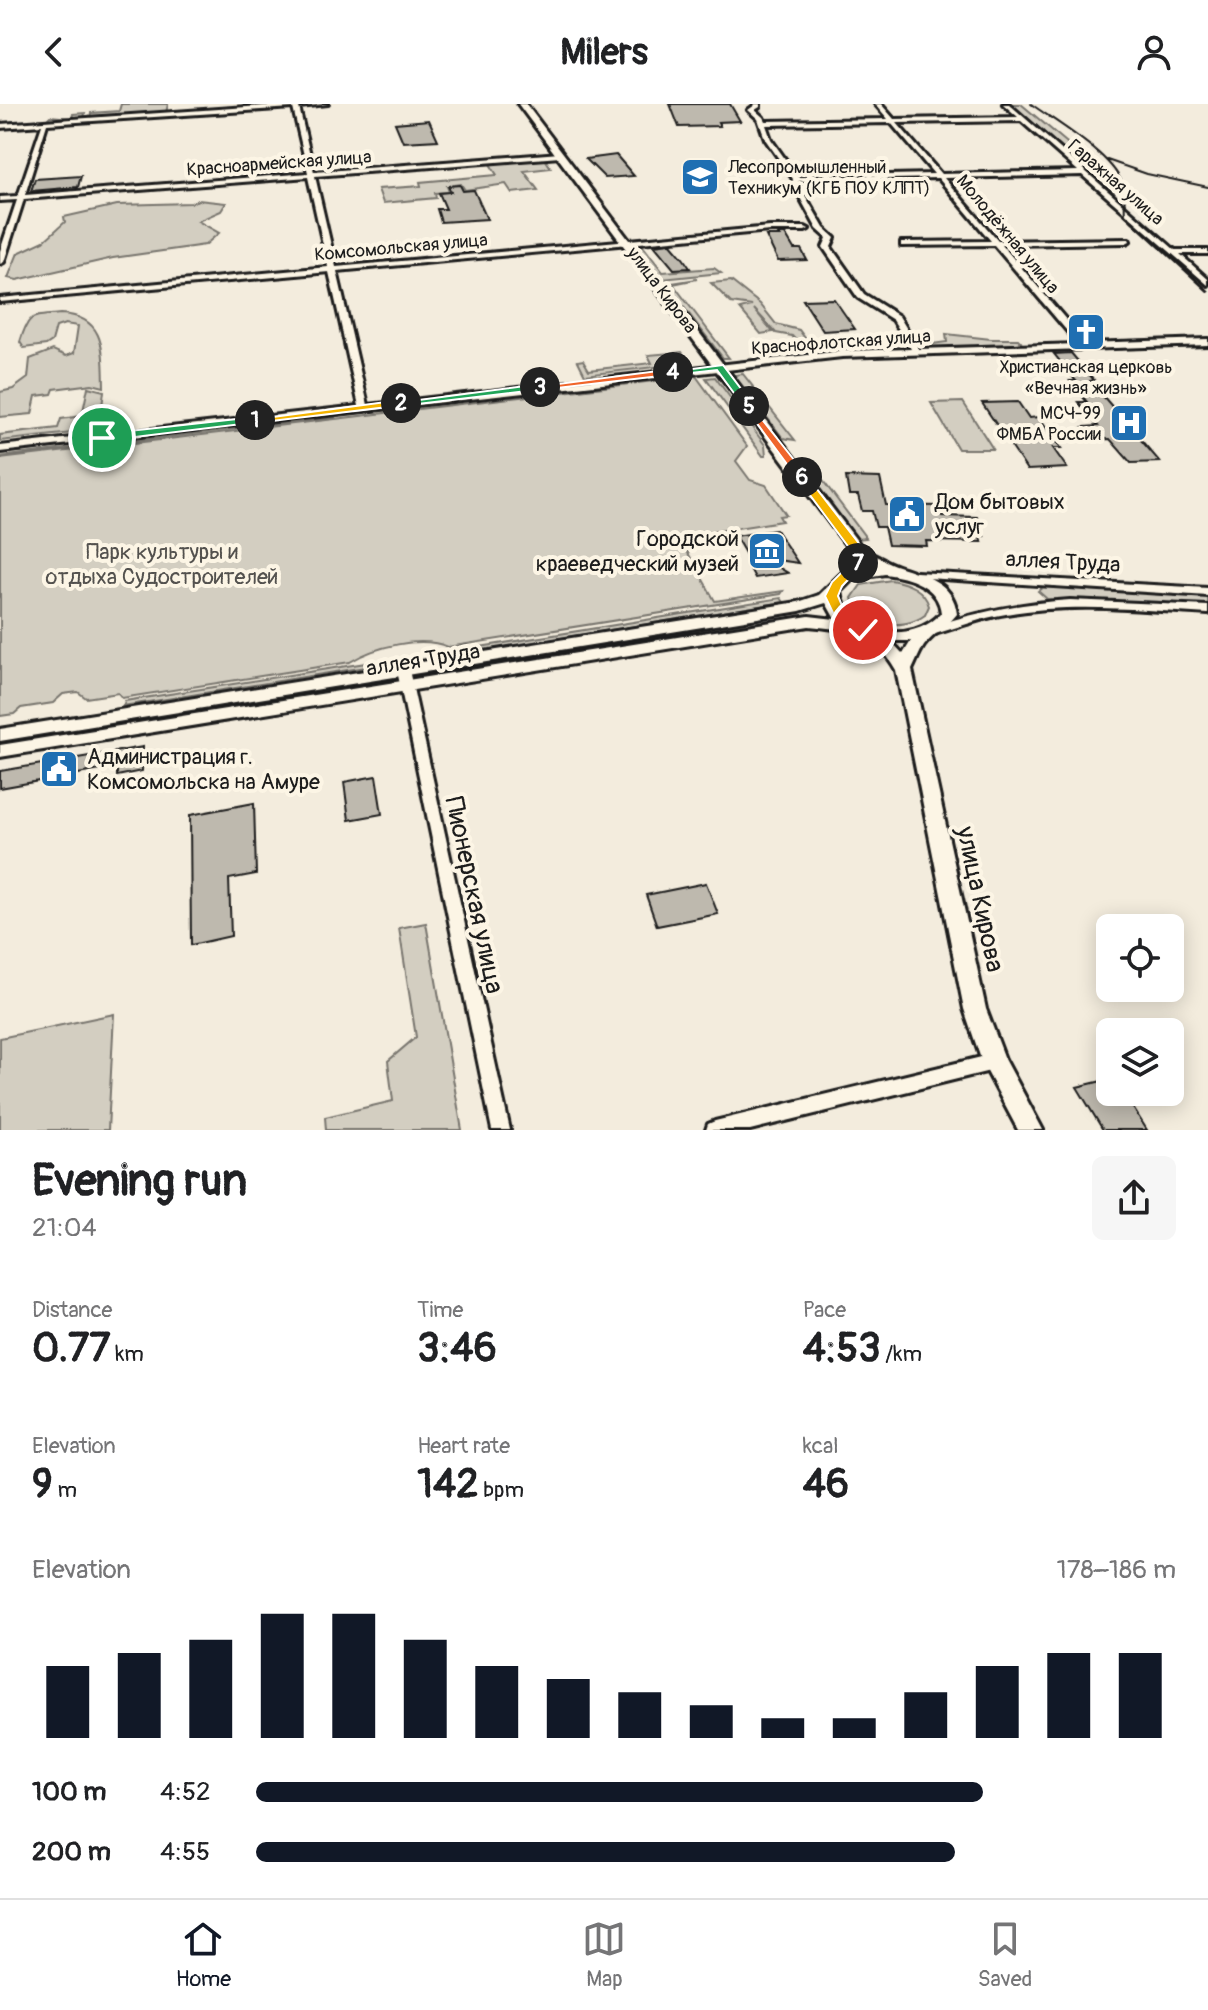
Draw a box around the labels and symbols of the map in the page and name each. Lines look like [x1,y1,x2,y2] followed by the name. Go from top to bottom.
[1063,134,1168,230] street label: Гаражная улица
[186,146,372,181] street label: Красноармейская улица
[679,156,721,198] school or university icon: Лесопромышленный Техникум (КГБ ПОУ КЛПТ)
[727,156,930,200] place label: Лесопромышленный Техникум (КГБ ПОУ КЛПТ)
[951,170,1064,299] street label: Молодёжная улица
[313,228,489,267] street label: Комсомольская улица
[621,242,702,338] street label: улица Кирова
[1065,311,1107,353] church icon: Христианская церковь «Вечная жизнь»
[751,325,932,360] street label: Краснофлотская улица
[653,352,693,392] pin: 4
[999,356,1173,400] place label: Христианская церковь «Вечная жизнь»
[520,367,560,407] pin: 3
[381,383,421,423] pin: 2
[729,386,769,426] pin: 5
[235,400,275,440] pin: 1
[997,402,1101,446] place label: МСЧ-99 ФМБА России
[1108,402,1150,444] hospital icon: МСЧ-99 ФМБА России
[68,404,136,472] pin
[782,457,822,497] pin: 6
[934,488,1065,541] place label: Дом бытовых услуг
[886,493,928,535] public building icon: Дом бытовых услуг
[536,525,739,578] place label: Городской краеведческий музей
[746,530,788,572] museum icon: Городской краеведческий музей
[46,538,278,591] park label: Парк культуры и отдыха Судостроителей
[838,543,878,583] pin: 7
[1005,545,1121,579] street label: аллея Труда
[829,596,897,664] pin
[364,637,482,683] street label: аллея Труда
[87,743,320,796] place label: Администрация г. Комсомольска на Амуре
[38,748,80,790] public building icon: Администрация г. Комсомольска на Амуре
[438,794,511,997] street label: Пионерская улица
[949,823,1011,975] street label: улица Кирова

